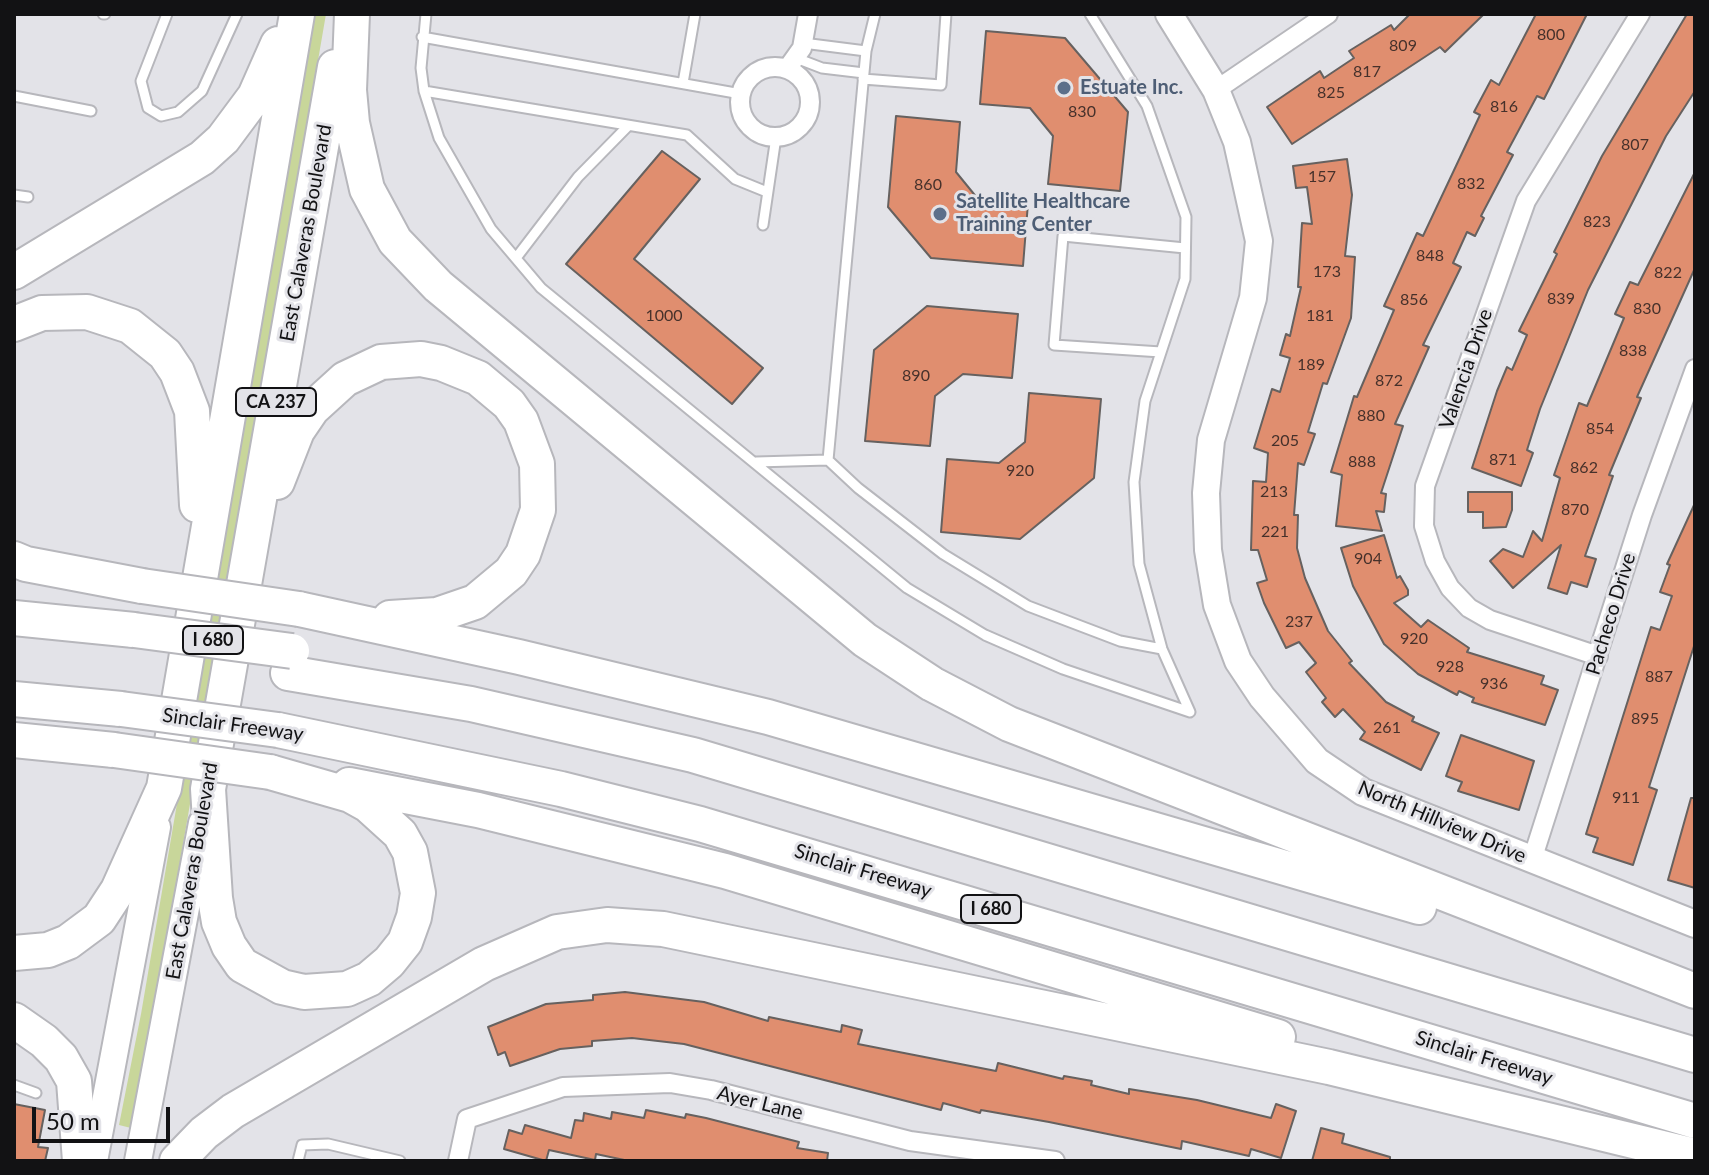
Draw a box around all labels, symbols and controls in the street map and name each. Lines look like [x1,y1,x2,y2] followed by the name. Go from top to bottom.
[1537,25,1565,45] house number: 800
[1389,36,1417,56] house number: 809
[1353,62,1381,82] house number: 817
[1080,76,1183,100] place label: Estuate Inc.
[1055,79,1073,97] marker: Estuate Inc.
[1317,83,1345,103] house number: 825
[1490,97,1518,117] house number: 816
[1068,102,1096,122] house number: 830
[275,123,337,343] street label: East Calaveras Boulevard
[1621,135,1649,155] house number: 807
[1308,167,1336,187] house number: 157
[1457,174,1485,194] house number: 832
[914,175,942,195] house number: 860
[956,190,1130,237] place label: Satellite Healthcare Training Center
[931,205,949,223] marker: Satellite Healthcare Training Center
[1583,212,1611,232] house number: 823
[1416,246,1444,266] house number: 848
[1313,262,1341,282] house number: 173
[1654,263,1682,283] house number: 822
[1547,289,1575,309] house number: 839
[1400,290,1428,310] house number: 856
[1633,299,1661,319] house number: 830
[645,306,683,326] house number: 1000
[1306,306,1334,326] house number: 181
[1434,306,1498,432] street label: Valencia Drive
[1619,341,1647,361] house number: 838
[1297,355,1325,375] house number: 189
[902,366,930,386] house number: 890
[1375,371,1403,391] house number: 872
[236,388,316,416] road number: CA 237
[1357,406,1385,426] house number: 880
[1586,419,1614,439] house number: 854
[1271,431,1299,451] house number: 205
[1489,450,1517,470] house number: 871
[1348,452,1376,472] house number: 888
[1570,458,1598,478] house number: 862
[1006,461,1034,481] house number: 920
[1260,482,1288,502] house number: 213
[1561,500,1589,520] house number: 870
[1261,522,1289,542] house number: 221
[1354,549,1382,569] house number: 904
[1581,550,1641,678] street label: Pacheco Drive
[1285,612,1313,632] house number: 237
[183,626,243,654] road number: I 680
[1400,629,1428,649] house number: 920
[1436,657,1464,677] house number: 928
[1645,667,1673,687] house number: 887
[1480,674,1508,694] house number: 936
[161,703,305,747] street label: Sinclair Freeway
[1631,709,1659,729] house number: 895
[1373,718,1401,738] house number: 261
[161,761,223,981] street label: East Calaveras Boulevard
[1354,776,1530,868] street label: North Hillview Drive
[1612,788,1640,808] house number: 911
[792,839,934,903] street label: Sinclair Freeway
[961,895,1021,923] road number: I 680
[1413,1026,1555,1090] street label: Sinclair Freeway
[715,1081,805,1125] street label: Ayer Lane
[36,1091,174,1141] scale bar
[46,1106,100,1135] text: 50 m

